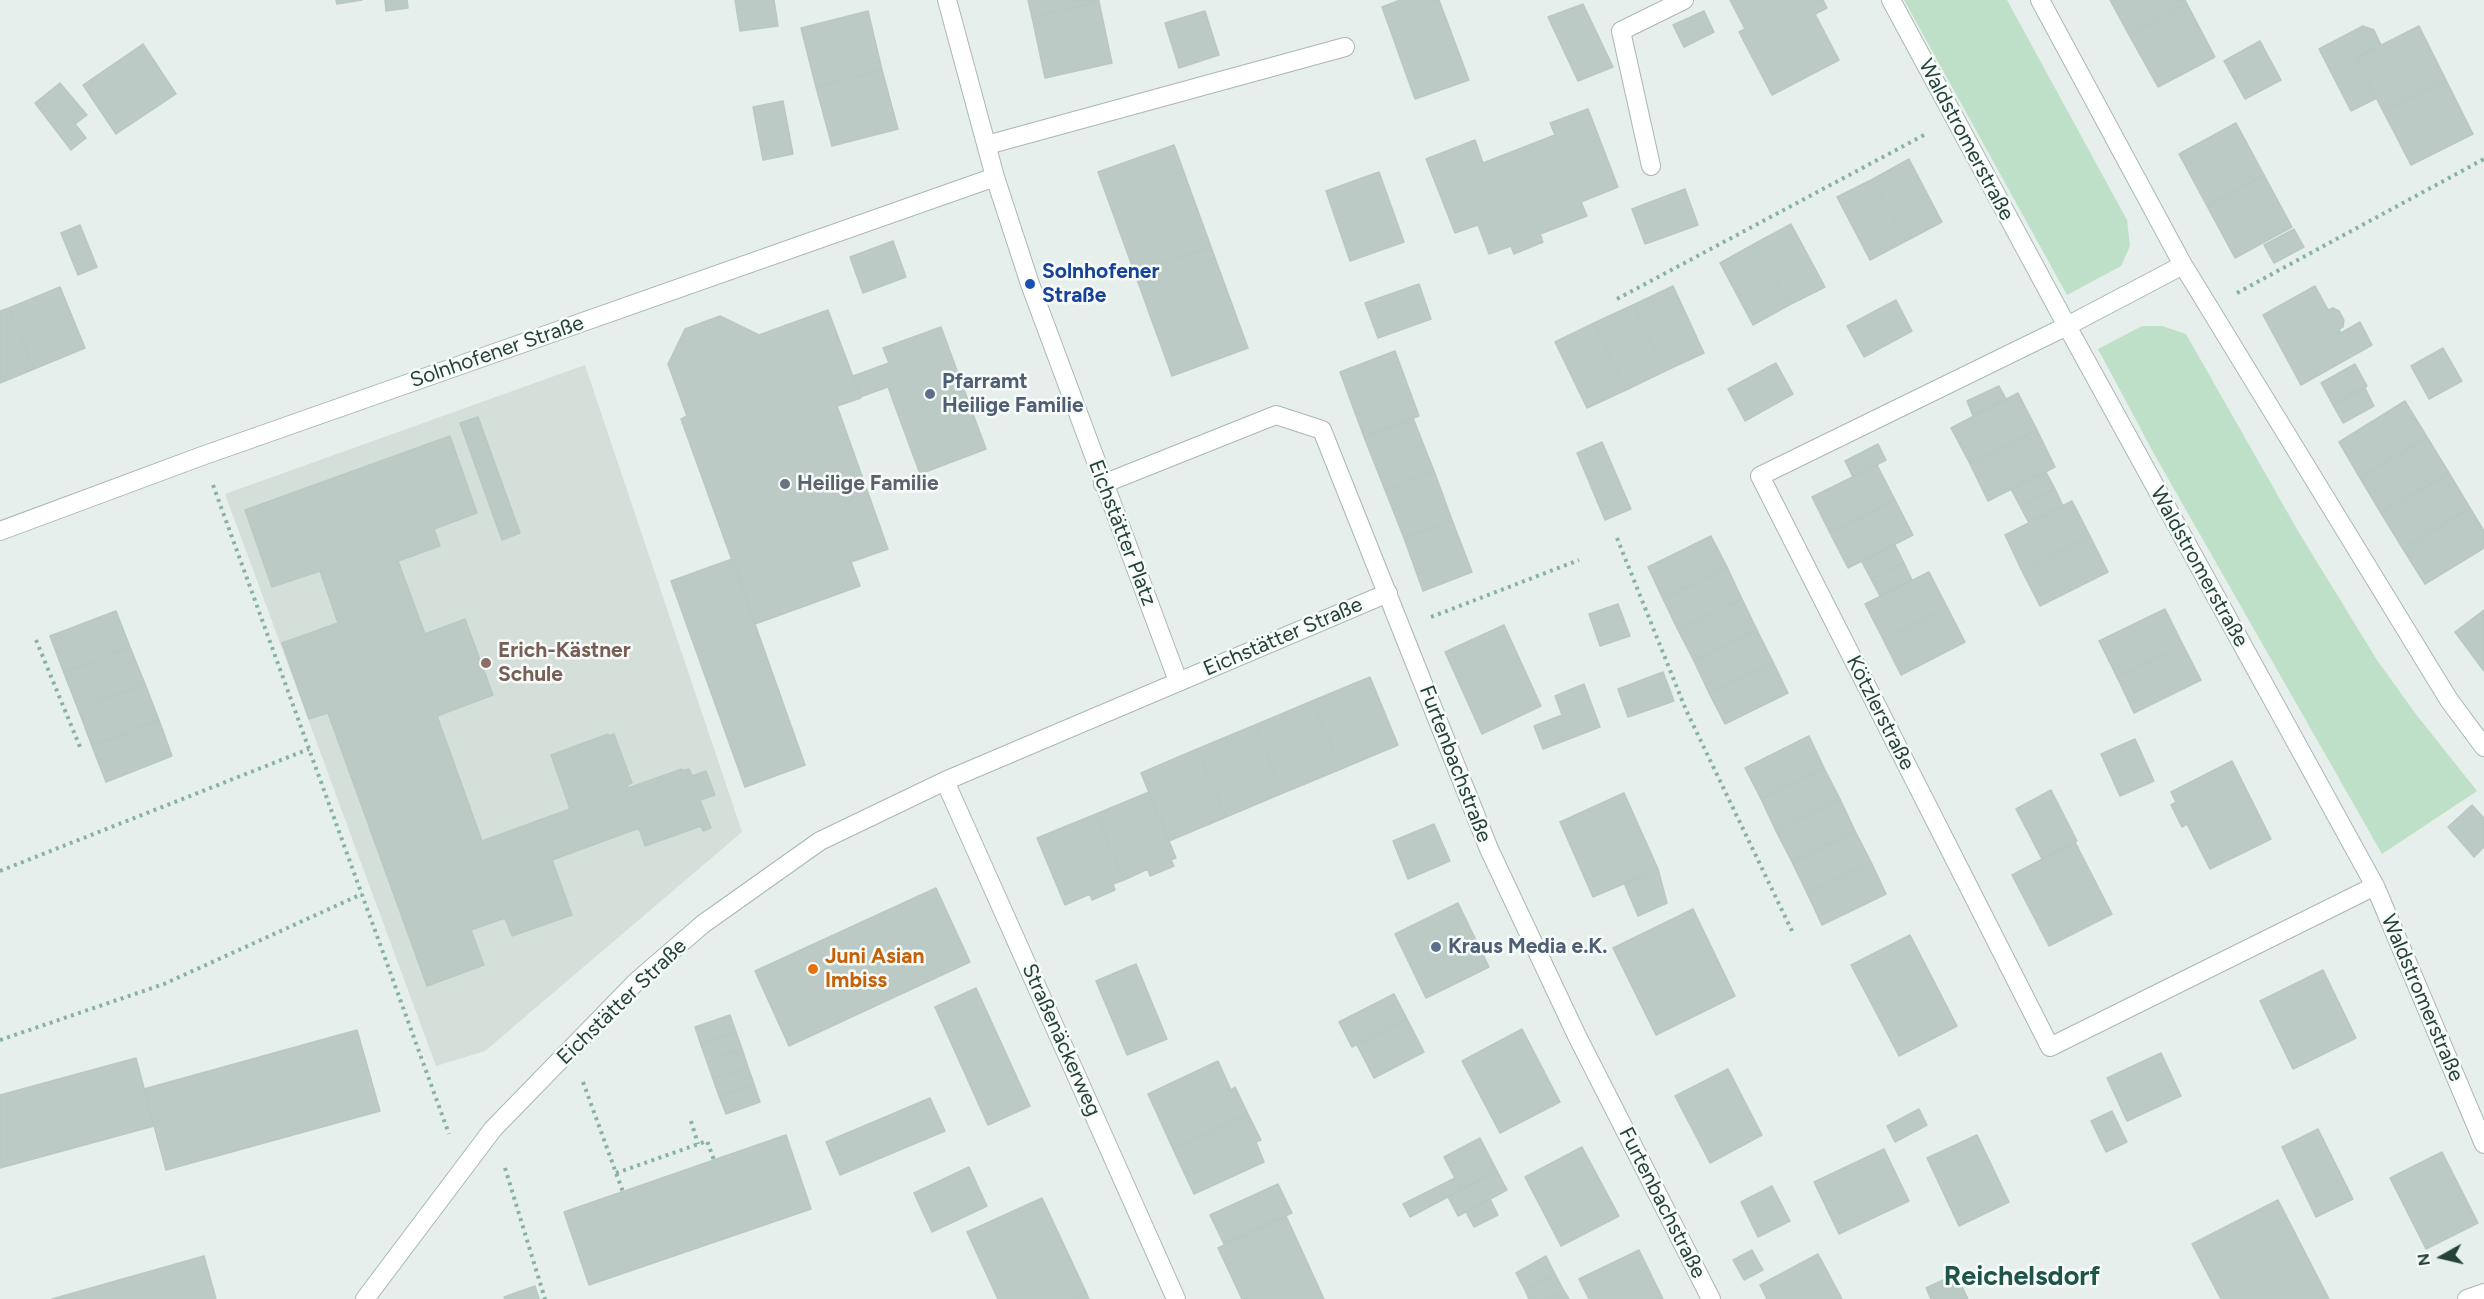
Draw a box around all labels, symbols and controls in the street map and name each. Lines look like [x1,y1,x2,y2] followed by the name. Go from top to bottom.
[1913,55,2019,225] street label: Waldstromerstraße
[1042,259,1159,309] place label: Solnhofener Straße
[1023,277,1037,291] marker: Solnhofener Straße
[407,310,587,394] street label: Solnhofener Straße
[942,369,1084,419] place label: Pfarramt Heilige Familie
[923,387,937,401] marker: Pfarramt Heilige Familie
[1083,457,1161,609] street label: Eichstätter Platz
[797,471,939,497] place label: Heilige Familie
[778,477,792,491] marker: Heilige Familie
[2145,483,2253,651] street label: Waldstromerstraße
[1200,592,1366,682] street label: Eichstätter Straße
[498,638,631,688] place label: Erich-Kästner Schule
[1840,652,1920,774] street label: Kötzlerstraße
[479,656,493,670] marker: Erich-Kästner Schule
[1413,682,1497,846] street label: Furtenbachstraße
[2375,911,2469,1085] street label: Waldstromerstraße
[552,934,692,1070] street label: Eichstätter Straße
[1448,934,1608,960] place label: Kraus Media e.K.
[1429,940,1443,954] marker: Kraus Media e.K.
[825,944,924,994] place label: Juni Asian Imbiss
[1016,960,1106,1120] street label: Straßenäckerweg
[806,962,820,976] marker: Juni Asian Imbiss
[1613,1123,1711,1283] street label: Furtenbachstraße
[2412,1227,2472,1287] north arrow
[2413,1252,2434,1267] text: N
[1944,1261,2100,1293] district label: Reichelsdorf

